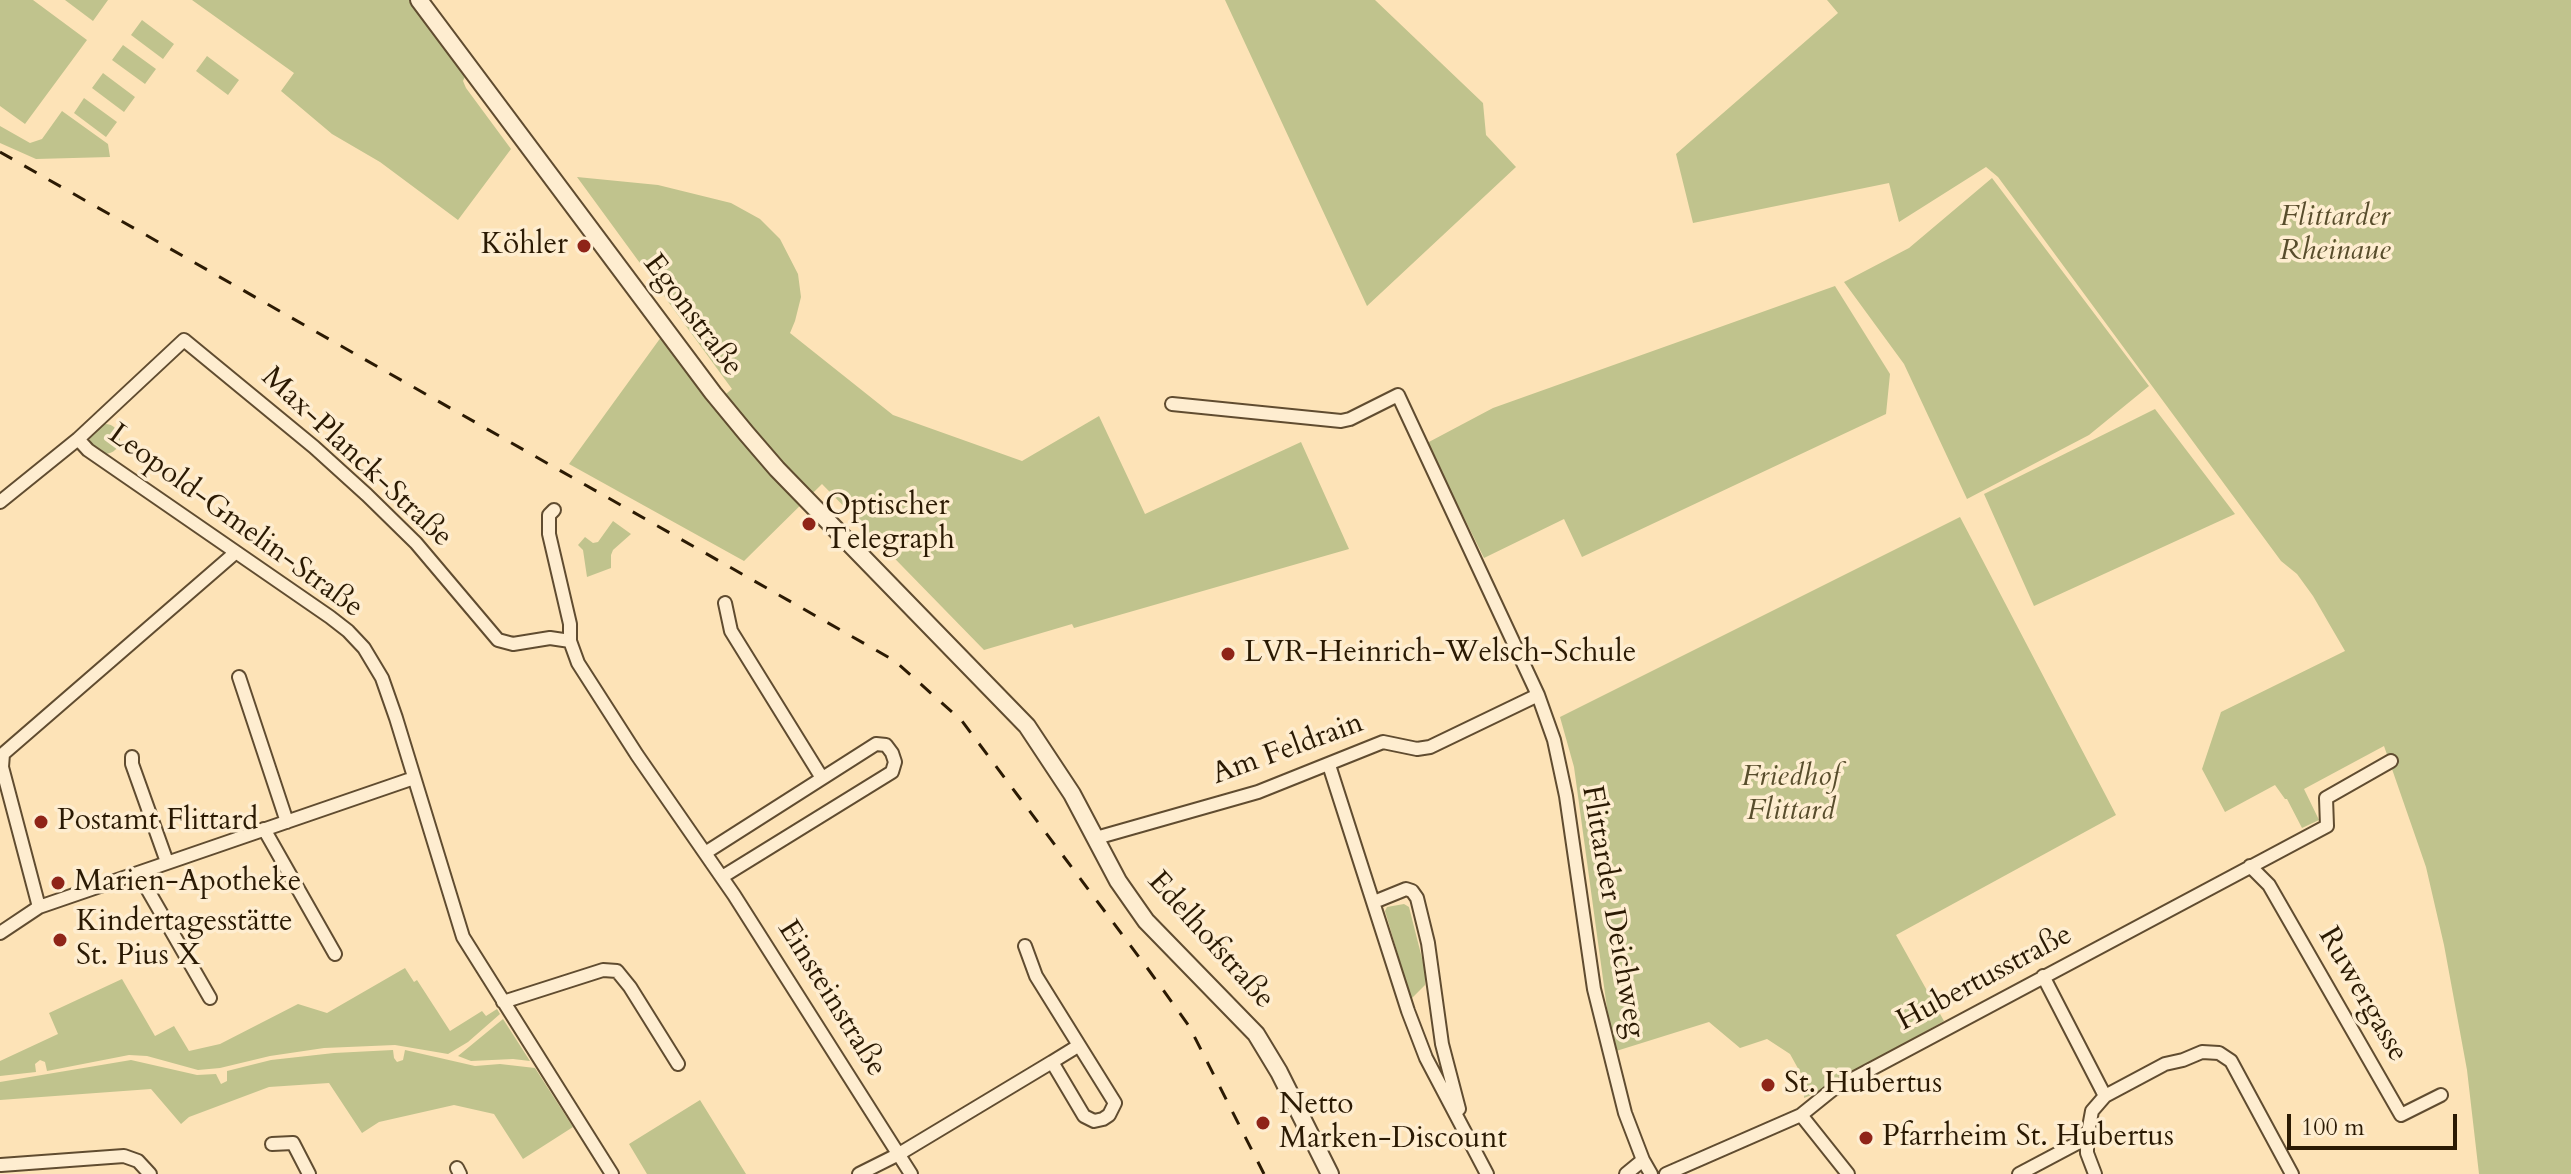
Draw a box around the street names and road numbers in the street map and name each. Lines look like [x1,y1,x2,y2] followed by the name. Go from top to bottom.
[634,248,750,384] street label: Egonstraße
[253,360,459,556] street label: Max-Planck-Straße
[101,417,369,627] street label: Leopold-Gmelin-Straße
[1207,706,1369,794] street label: Am Feldrain
[1572,783,1652,1041] street label: Flittarder Deichweg
[1139,865,1281,1017] street label: Edelhofstraße
[769,914,893,1084] street label: Einsteinstraße
[1891,918,2079,1040] street label: Hubertusstraße
[2309,921,2415,1069] street label: Ruwergasse

